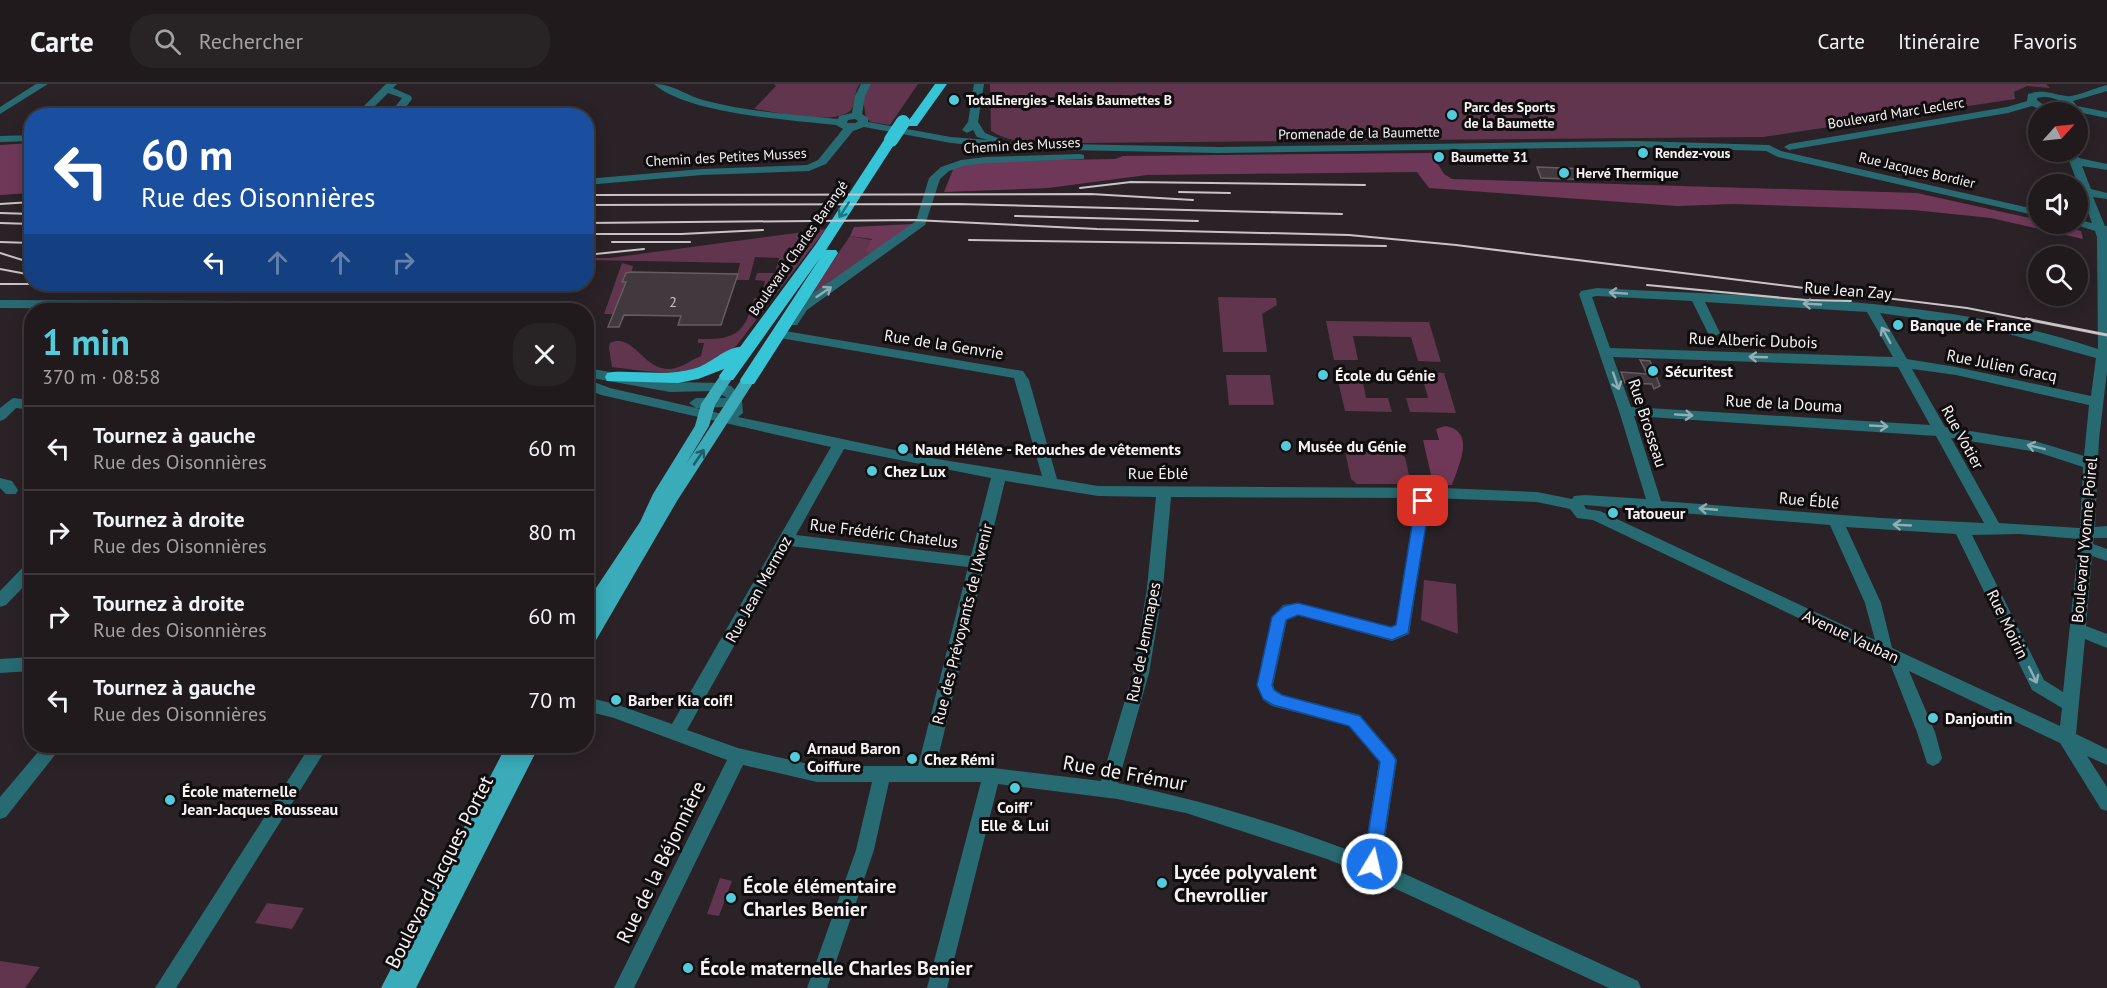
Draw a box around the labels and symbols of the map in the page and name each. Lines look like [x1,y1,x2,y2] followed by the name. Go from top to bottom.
[966,91,1172,109] place label: TotalEnergies - Relais Baumettes B
[947,93,961,107] marker: TotalEnergies - Relais Baumettes B
[1826,93,1966,133] street label: Boulevard Marc Leclerc
[1464,98,1556,132] place label: Parc des Sports de la Baumette
[2028,102,2088,162] north arrow
[1445,108,1459,122] marker: Parc des Sports de la Baumette
[1278,123,1440,143] street label: Promenade de la Baumette
[963,133,1081,157] street label: Chemin des Musses
[645,144,807,170] street label: Chemin des Petites Musses
[1655,144,1731,162] place label: Rendez-vous
[1636,146,1650,160] marker: Rendez-vous
[1451,148,1528,166] place label: Baumette 31
[1857,148,1977,192] street label: Rue Jacques Bordier
[1432,150,1446,164] marker: Baumette 31
[1576,164,1679,182] place label: Hervé Thermique
[1557,166,1571,180] marker: Hervé Thermique
[744,177,852,319] street label: Boulevard Charles Barangé
[838,202,851,219] one-way arrow
[1804,277,1893,303] street label: Rue Jean Zay
[815,286,831,298] one-way arrow
[1608,288,1628,299] one-way arrow
[669,293,677,311] house number: 2
[1803,298,1823,309] one-way arrow
[1910,315,2031,335] place label: Banque de France
[1891,318,1905,332] marker: Banque de France
[883,325,1005,363] street label: Rue de la Genvrie
[1880,327,1892,344] one-way arrow
[1688,328,1818,352] street label: Rue Alberic Dubois
[1945,344,2059,386] street label: Rue Julien Gracq
[1749,351,1769,363] one-way arrow
[1665,361,1733,381] place label: Sécuritest
[1646,364,1660,378] marker: Sécuritest
[1335,365,1436,385] place label: École du Génie
[1316,368,1330,382] marker: École du Génie
[1611,372,1622,390] one-way arrow
[1624,376,1672,470] street label: Rue Brosseau
[1725,390,1843,416] street label: Rue de la Douma
[1937,402,1989,473] street label: Rue Votier
[1674,409,1694,420] one-way arrow
[1869,421,1889,432] one-way arrow
[1298,436,1406,456] place label: Musée du Génie
[915,439,1181,459] place label: Naud Hélène - Retouches de vêtements
[1279,439,1293,453] marker: Musée du Génie
[2026,440,2045,452] one-way arrow
[896,442,910,456] marker: Naud Hélène - Retouches de vêtements
[693,449,705,466] one-way arrow
[2067,456,2101,624] street label: Boulevard Yvonne Poirel
[884,461,946,481] place label: Chez Lux
[1128,463,1188,483] street label: Rue Éblé
[865,464,879,478] marker: Chez Lux
[1397,475,1448,526] pin
[1778,487,1840,513] street label: Rue Éblé
[1625,503,1686,523] place label: Tatoueur
[1698,504,1718,515] one-way arrow
[1606,506,1620,520] marker: Tatoueur
[809,514,959,552] street label: Rue Frédéric Chatelus
[1893,520,1913,531] one-way arrow
[927,521,997,727] street label: Rue des Prévoyants de l'Avenir
[720,532,796,646] street label: Rue Jean Mermoz
[1122,580,1164,704] street label: Rue de Jemmapes
[1983,586,2033,662] street label: Rue Moirin
[1800,605,1902,667] street label: Avenue Vauban
[2027,666,2039,683] one-way arrow
[628,690,733,710] place label: Barber Kia coif!
[609,693,623,707] marker: Barber Kia coif!
[1945,708,2012,728] place label: Danjoutin
[1926,711,1940,725] marker: Danjoutin
[807,738,901,776] place label: Arnaud Baron Coiffure
[924,749,995,769] place label: Chez Rémi
[1061,749,1189,797] street label: Rue de Frémur
[788,750,802,764] marker: Arnaud Baron Coiffure
[905,752,919,766] marker: Chez Rémi
[379,771,499,973] street label: Boulevard Jacques Portet
[610,776,712,948] street label: Rue de la Béjonnière
[181,781,338,819] place label: École maternelle Jean-Jacques Rousseau
[1008,781,1022,795] marker: Coiff' Elle & Lui
[163,793,177,807] marker: École maternelle Jean-Jacques Rousseau
[981,797,1049,835] place label: Coiff' Elle & Lui
[1340,832,1404,896] position arrow
[1174,859,1317,908] place label: Lycée polyvalent Chevrollier
[743,873,896,922] place label: École élémentaire Charles Benier
[1155,876,1169,890] marker: Lycée polyvalent Chevrollier
[724,891,738,905] marker: École élémentaire Charles Benier
[700,955,972,981] place label: École maternelle Charles Benier
[681,961,695,975] marker: École maternelle Charles Benier

